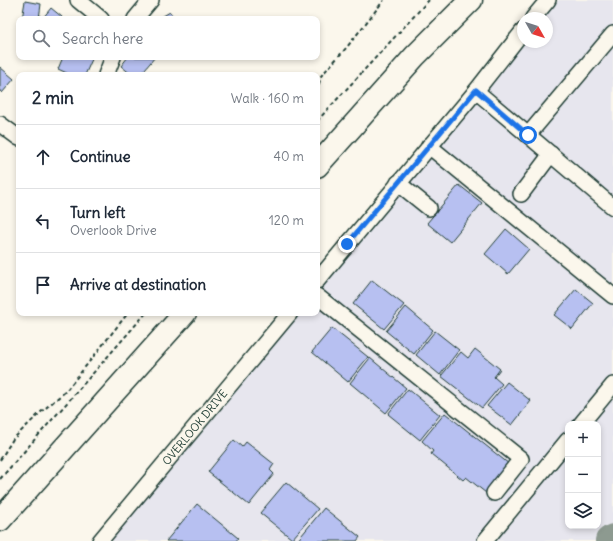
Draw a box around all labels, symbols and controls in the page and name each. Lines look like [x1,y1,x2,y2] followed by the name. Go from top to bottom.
[517,12,553,48] north arrow
[16,16,320,60] search box
[30,27,52,49] icon: search
[62,29,143,48] text: Search here
[32,87,74,109] text: 2 min
[231,90,304,107] text: Walk · 160 m
[519,126,537,144] route start
[32,146,54,168] icon: ahead
[70,147,131,166] text: Continue
[273,148,304,165] text: 40 m
[70,203,125,222] text: Turn left
[32,210,54,232] icon: left
[269,212,304,229] text: 120 m
[70,222,157,239] text: Overlook Drive
[338,235,356,253] route end
[32,274,54,296] icon: arrive
[70,275,206,294] text: Arrive at destination
[159,387,230,468] street label: OVERLOOK DRIVE
[565,421,601,529] map controls
[565,421,601,457] button: +
[565,457,601,493] button: −
[565,493,601,529] button: layers

